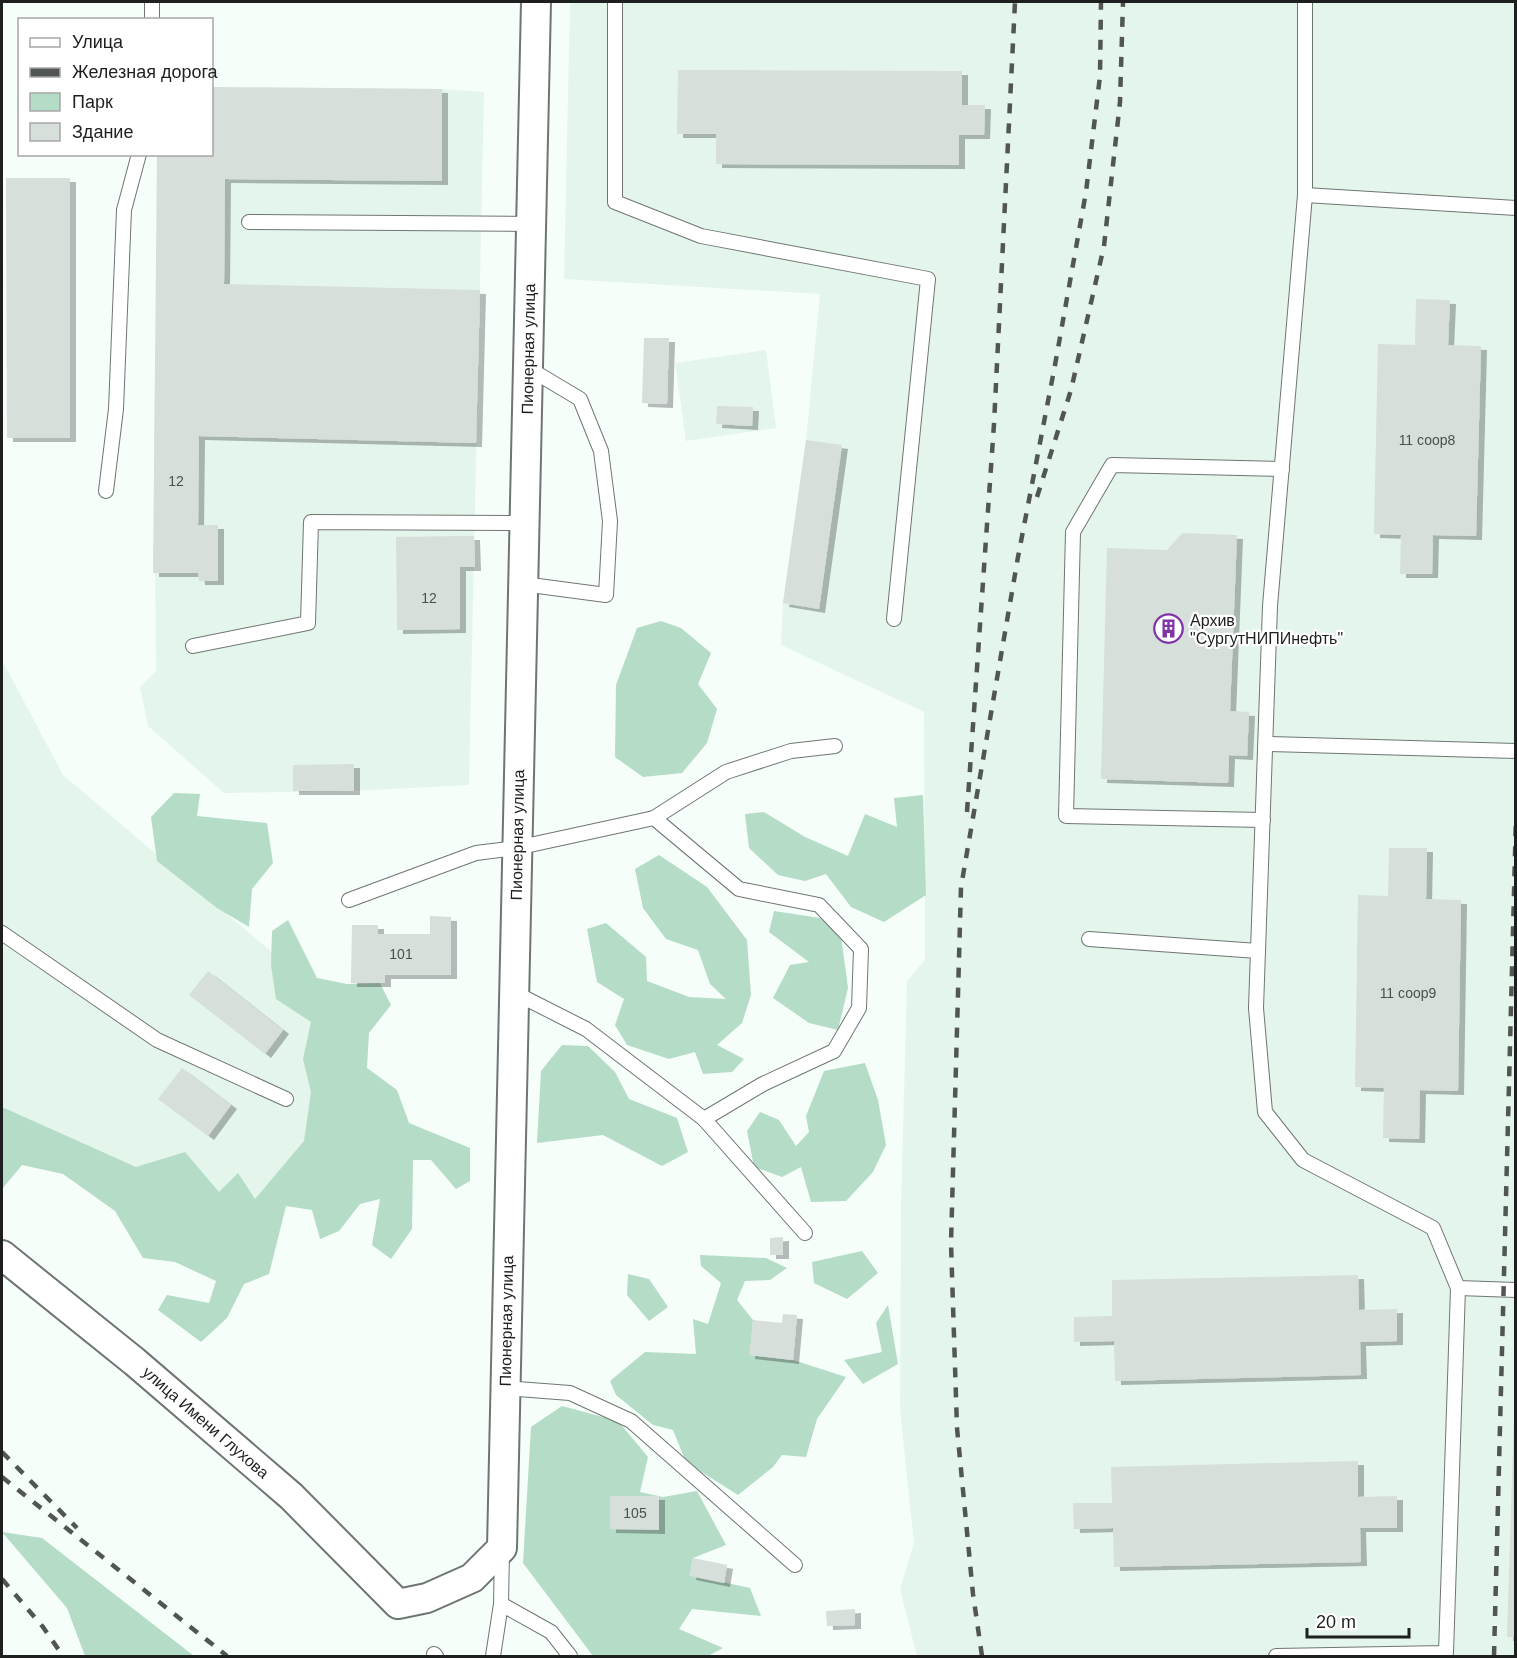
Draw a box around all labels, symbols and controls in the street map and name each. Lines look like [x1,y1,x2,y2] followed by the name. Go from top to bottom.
[18,18,213,156] legend
[72,32,124,52] text: Улица
[72,62,219,82] text: Железная дорога
[72,92,113,112] text: Парк
[72,122,133,142] text: Здание
[519,283,538,415] street label: Пионерная улица
[1399,432,1456,448] house number: 11 соор8
[168,473,184,489] house number: 12
[421,590,437,606] house number: 12
[1190,612,1343,647] place label: Архив "СургутНИПИнефть"
[1153,613,1185,645] building icon: Архив "СургутНИПИнефть"
[508,769,527,901] street label: Пионерная улица
[389,946,413,962] house number: 101
[1380,985,1437,1001] house number: 11 соор9
[497,1255,516,1387] street label: Пионерная улица
[139,1363,272,1482] street label: улица Имени Глухова
[623,1505,647,1521] house number: 105
[1307,1601,1409,1639] scale bar
[1316,1612,1356,1632] text: 20 m

